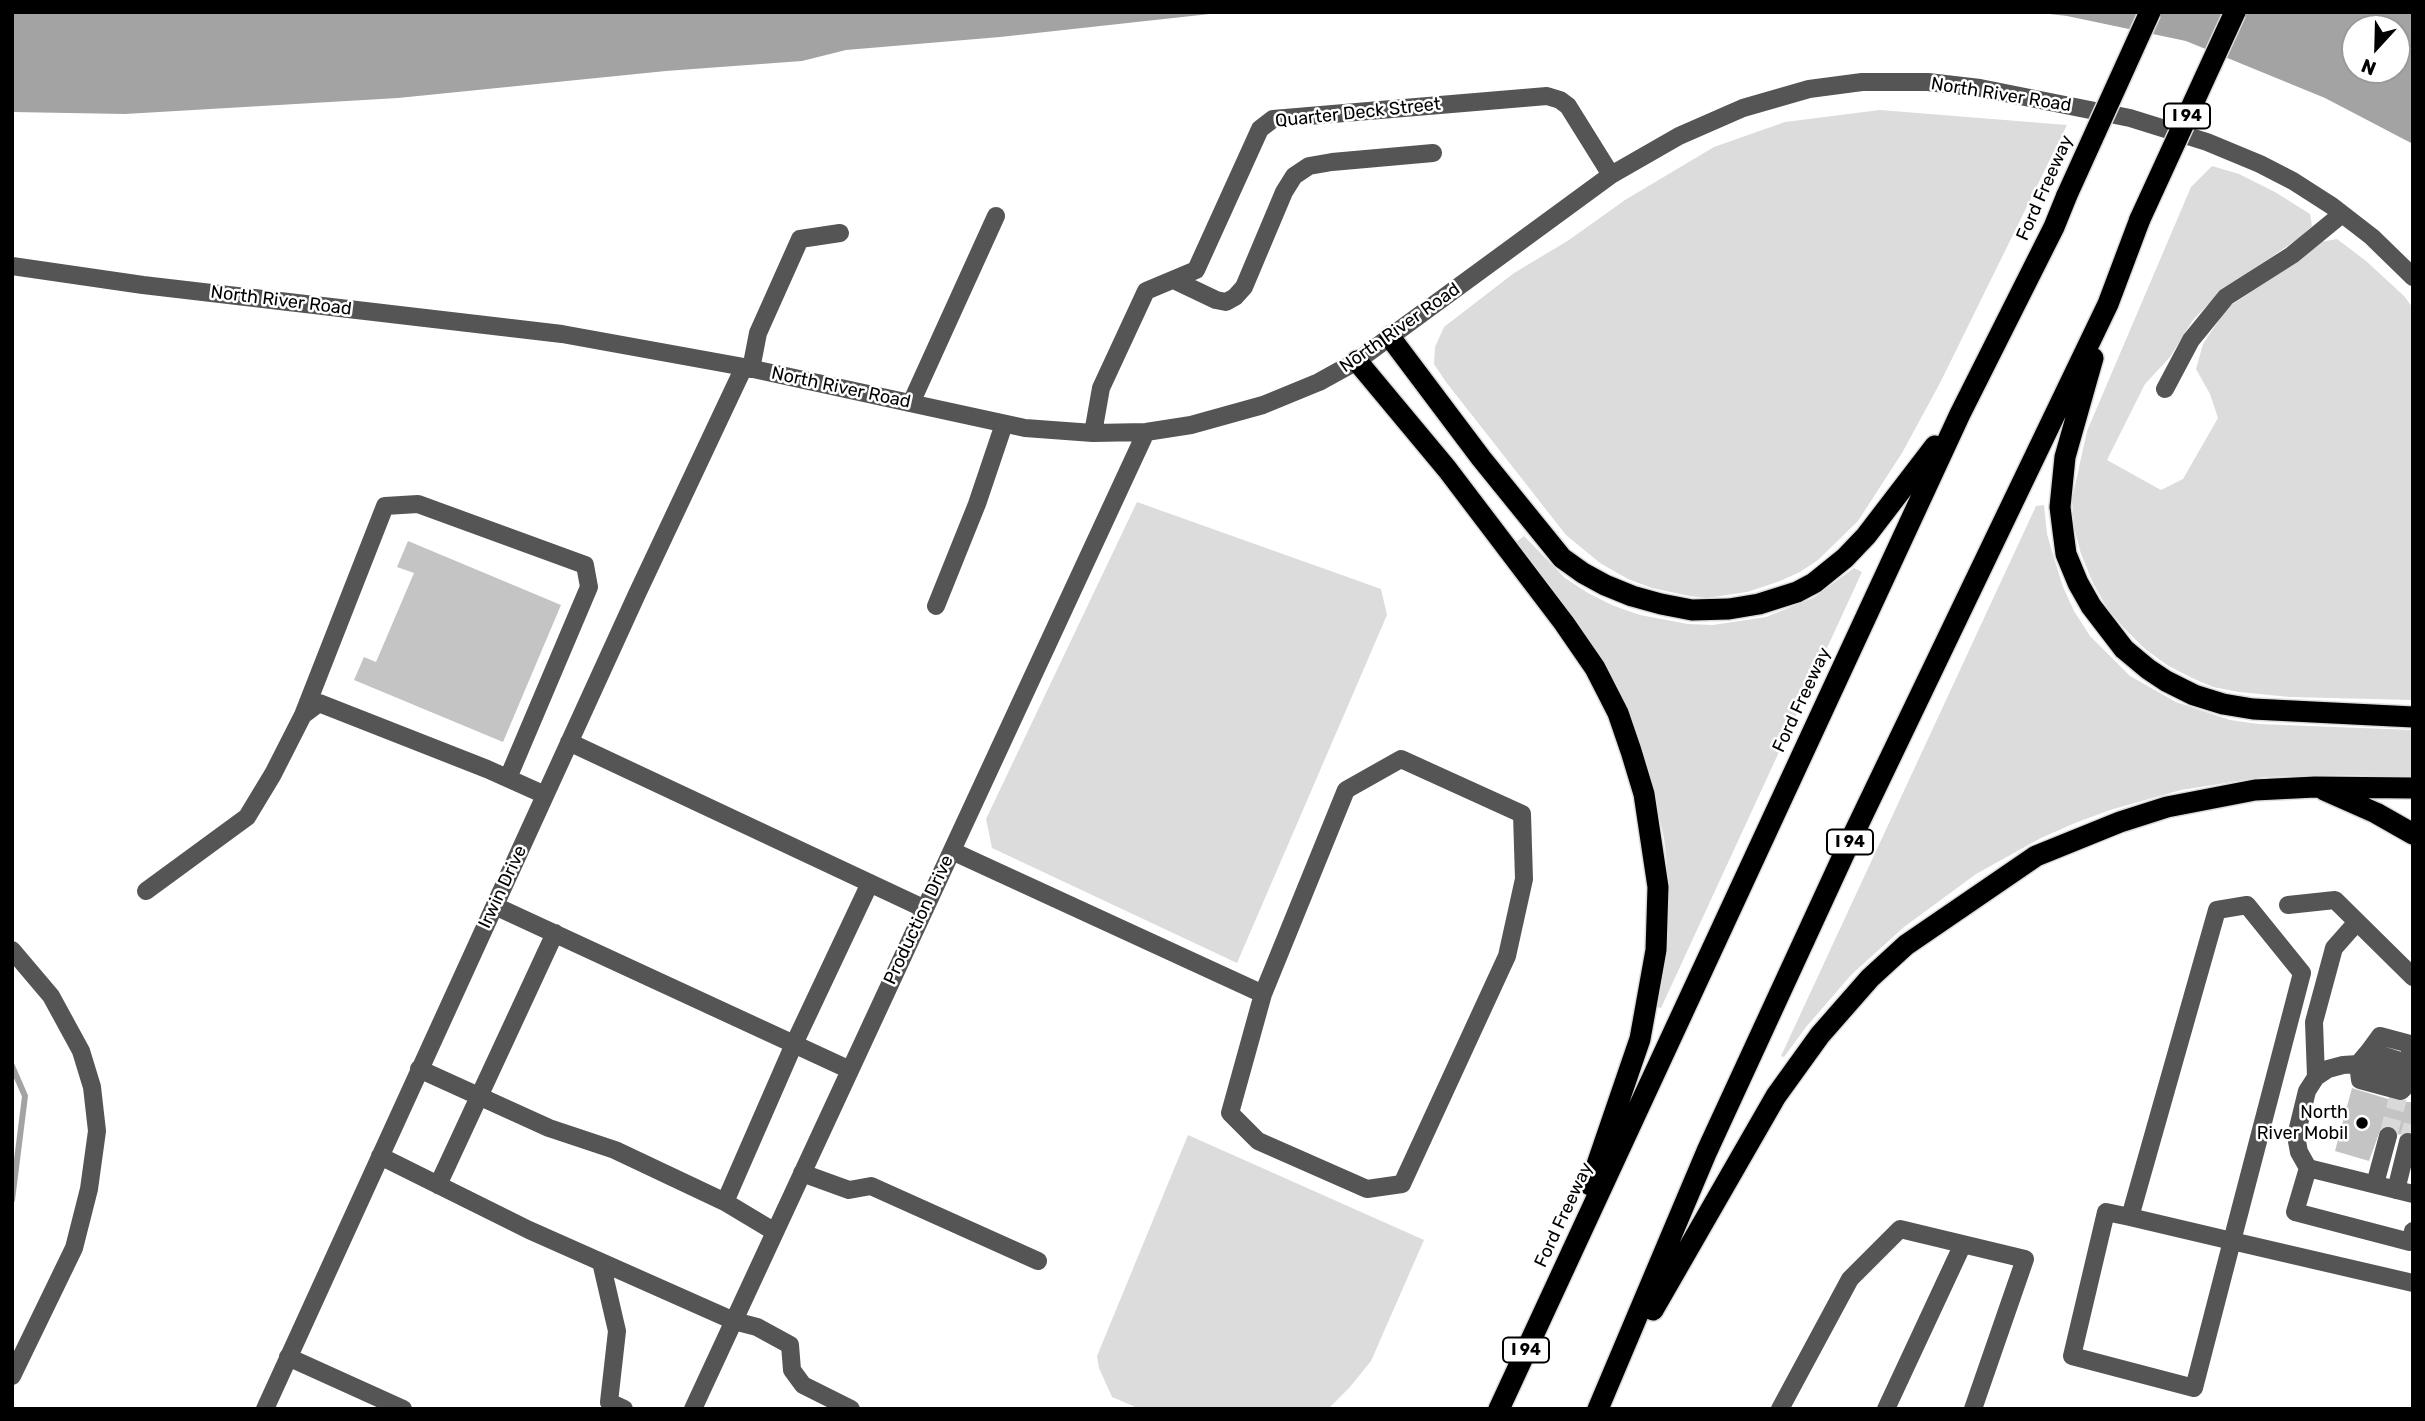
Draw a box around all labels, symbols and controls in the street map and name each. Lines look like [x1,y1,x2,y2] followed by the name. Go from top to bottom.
[2341,14,2411,84] north arrow
[2358,54,2379,80] text: N
[1929,73,2073,117] street label: North River Road
[1274,94,1442,132] street label: Quarter Deck Street
[2164,104,2210,128] road number: I 94
[2012,132,2078,244] street label: Ford Freeway
[1336,278,1464,378] street label: North River Road
[209,282,353,320] street label: North River Road
[769,363,913,413] street label: North River Road
[1768,644,1836,756] street label: Ford Freeway
[1827,830,1873,855] road number: I 94
[474,842,532,932] street label: Irwin Drive
[880,852,958,988] street label: Production Drive
[2257,1102,2348,1144] place label: North River Mobil
[2354,1115,2370,1131] marker: North River Mobil
[1530,1159,1598,1271] street label: Ford Freeway
[1503,1338,1549,1362] road number: I 94

